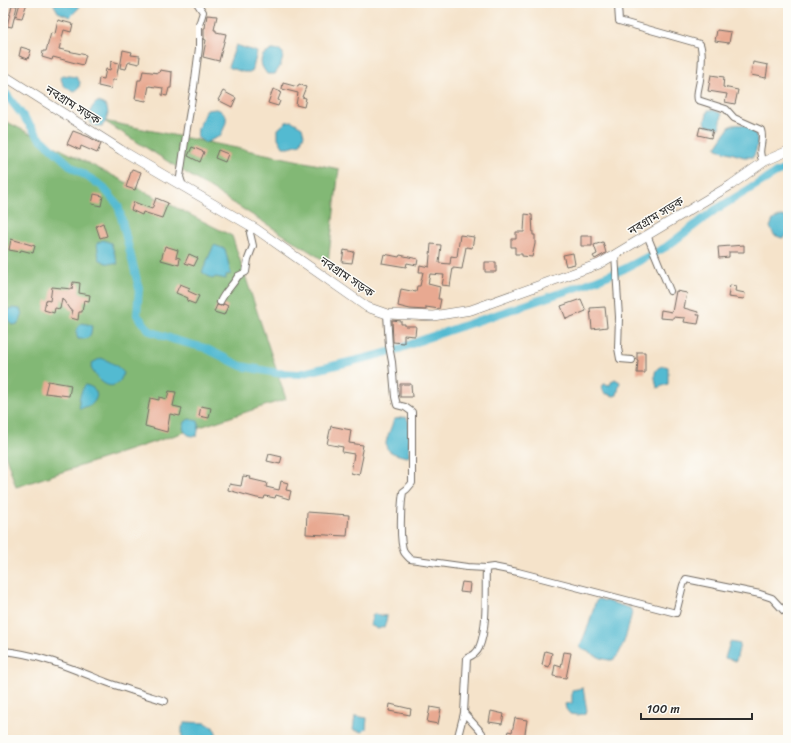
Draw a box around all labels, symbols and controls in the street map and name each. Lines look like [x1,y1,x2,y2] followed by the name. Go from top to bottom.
[40,79,105,131] street label: নবগ্রাম সড়ক
[623,190,689,242] street label: নবগ্রাম সড়ক
[314,250,379,304] street label: নবগ্রাম সড়ক
[641,695,752,721] scale bar
[647,698,680,720] text: 100 m

